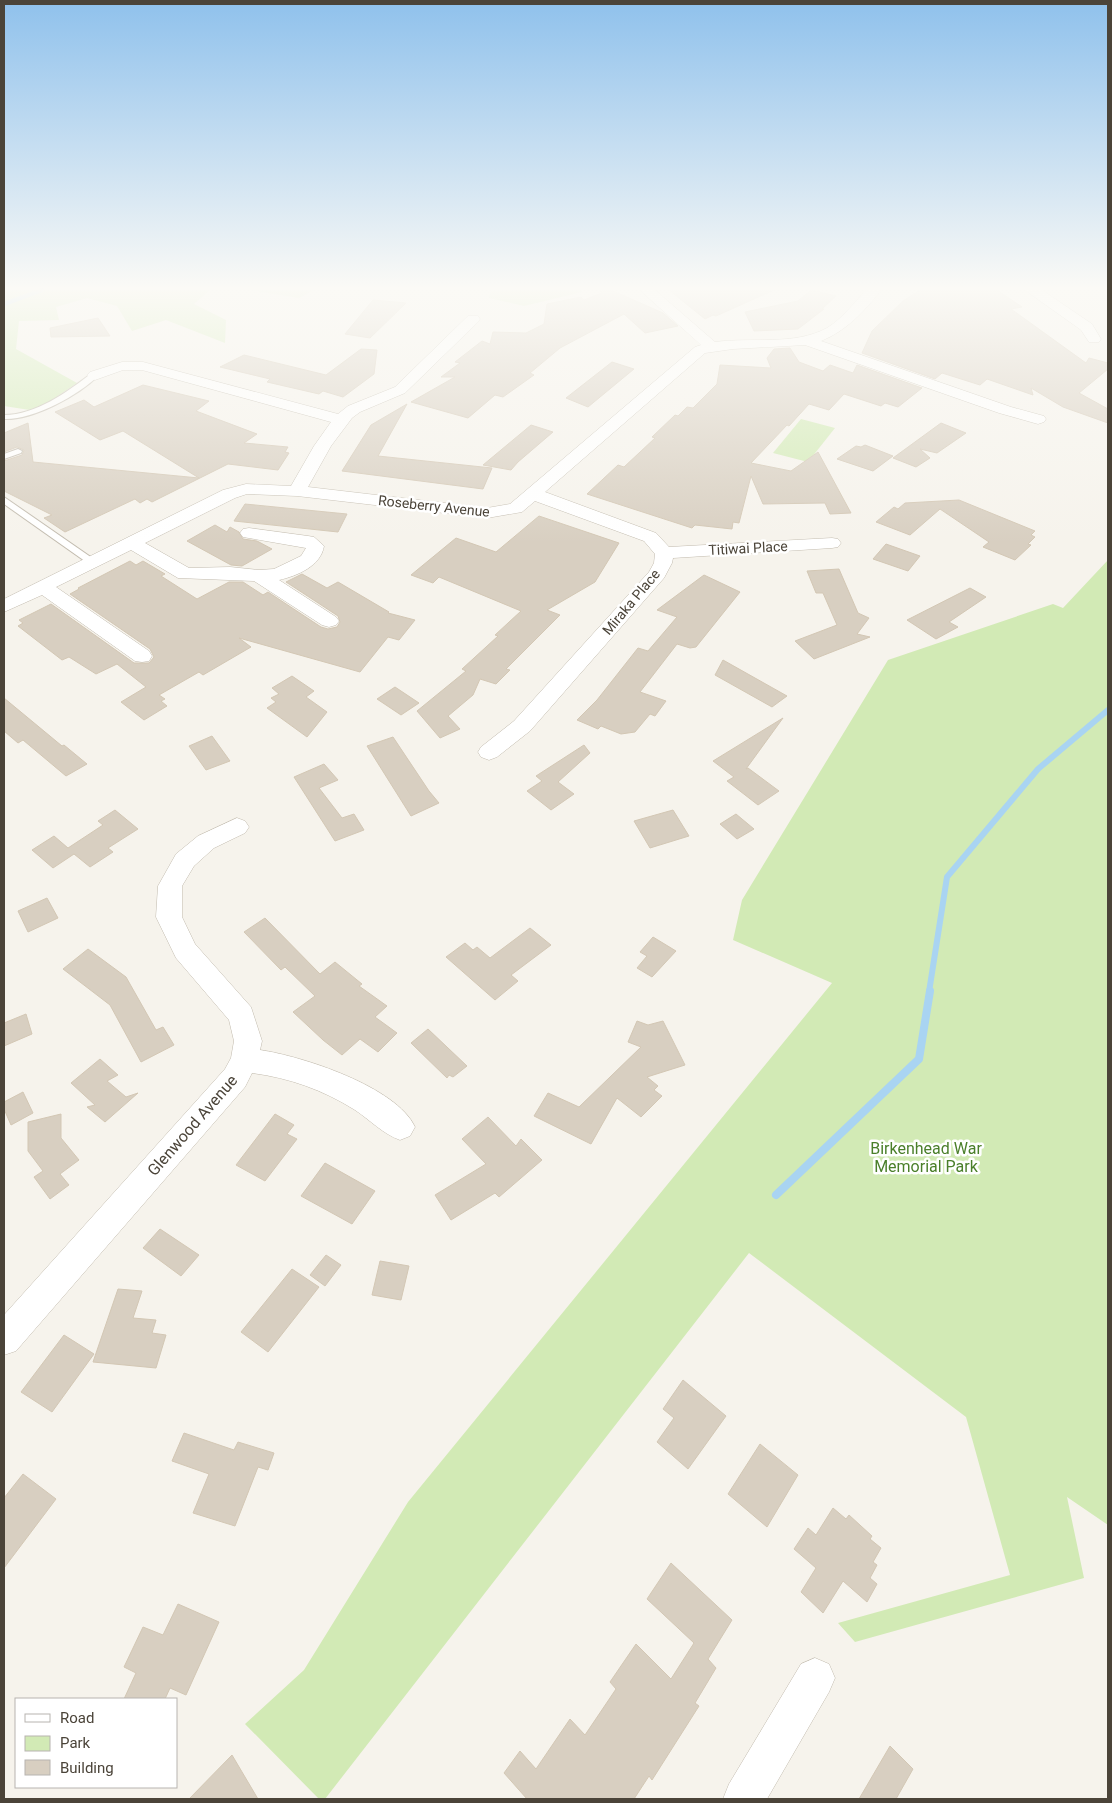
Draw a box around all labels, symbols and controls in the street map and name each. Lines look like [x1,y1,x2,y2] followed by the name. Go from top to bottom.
[377,492,491,520] street label: Roseberry Avenue
[708,538,788,558] street label: Titiwai Place
[599,566,663,638] street label: Miraka Place
[143,1071,241,1180] street label: Glenwood Avenue
[870,1139,982,1176] park label: Birkenhead War Memorial Park
[15,1698,178,1788] legend
[60,1709,94,1727] text: Road
[60,1734,91,1752] text: Park
[60,1759,114,1777] text: Building

